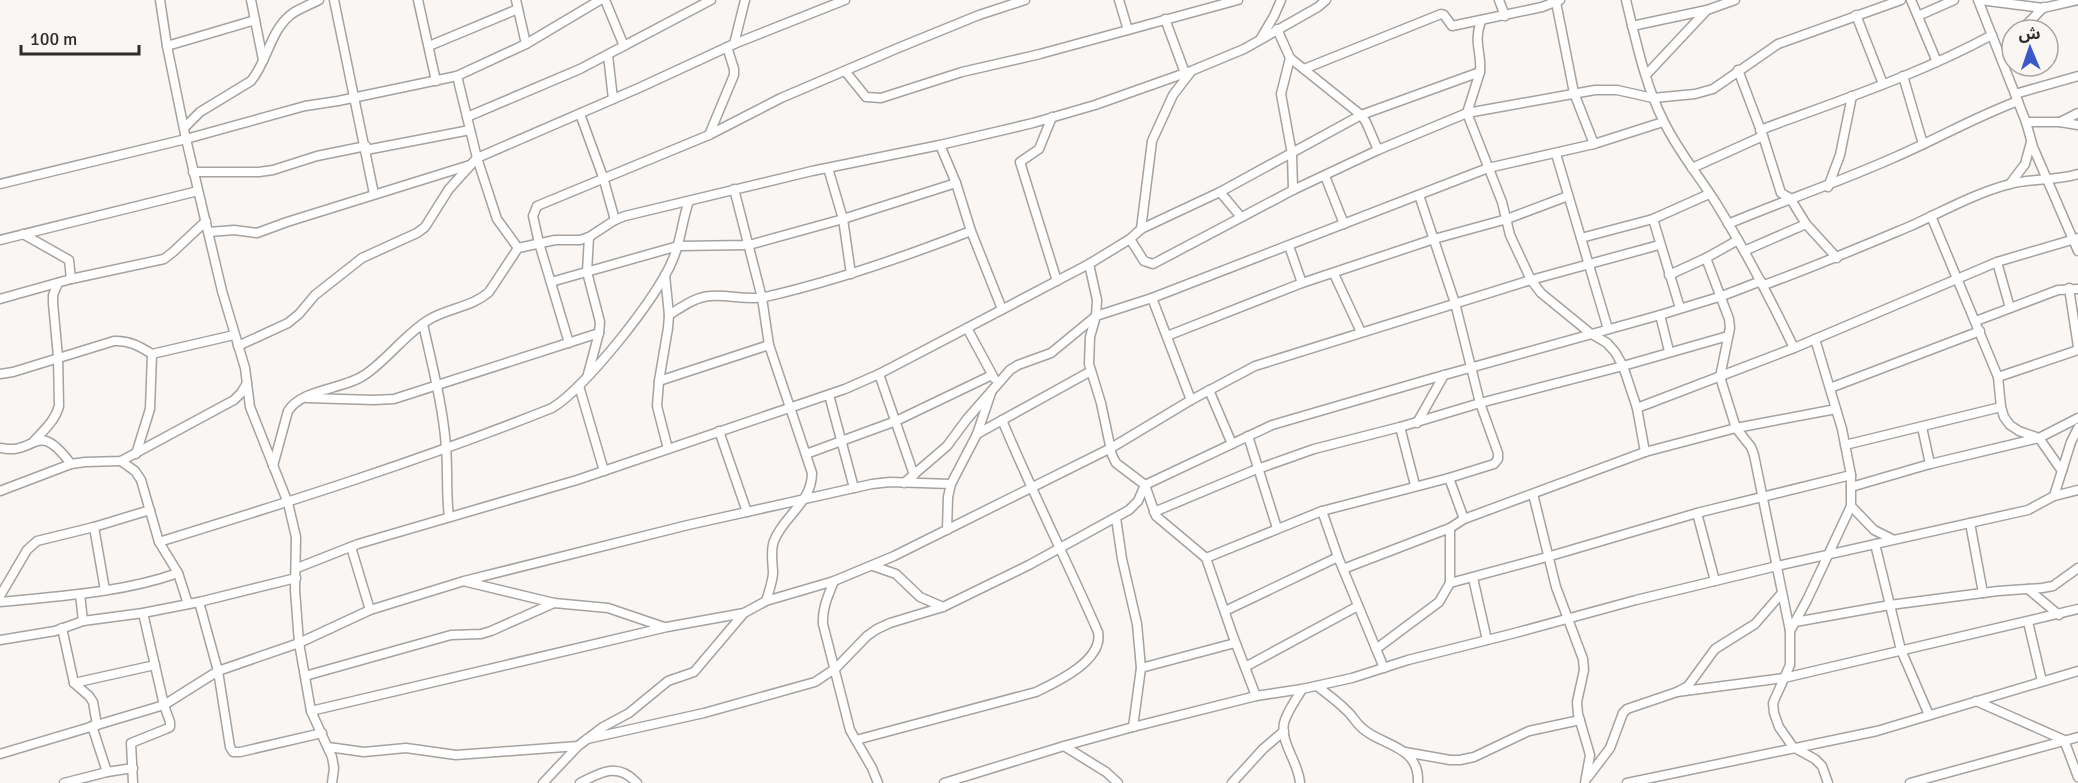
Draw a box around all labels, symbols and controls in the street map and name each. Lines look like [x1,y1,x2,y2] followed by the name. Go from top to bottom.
[21,18,140,56] scale bar
[2000,18,2060,78] north arrow
[2018,24,2041,44] text: ش
[30,28,77,50] text: 100 m

